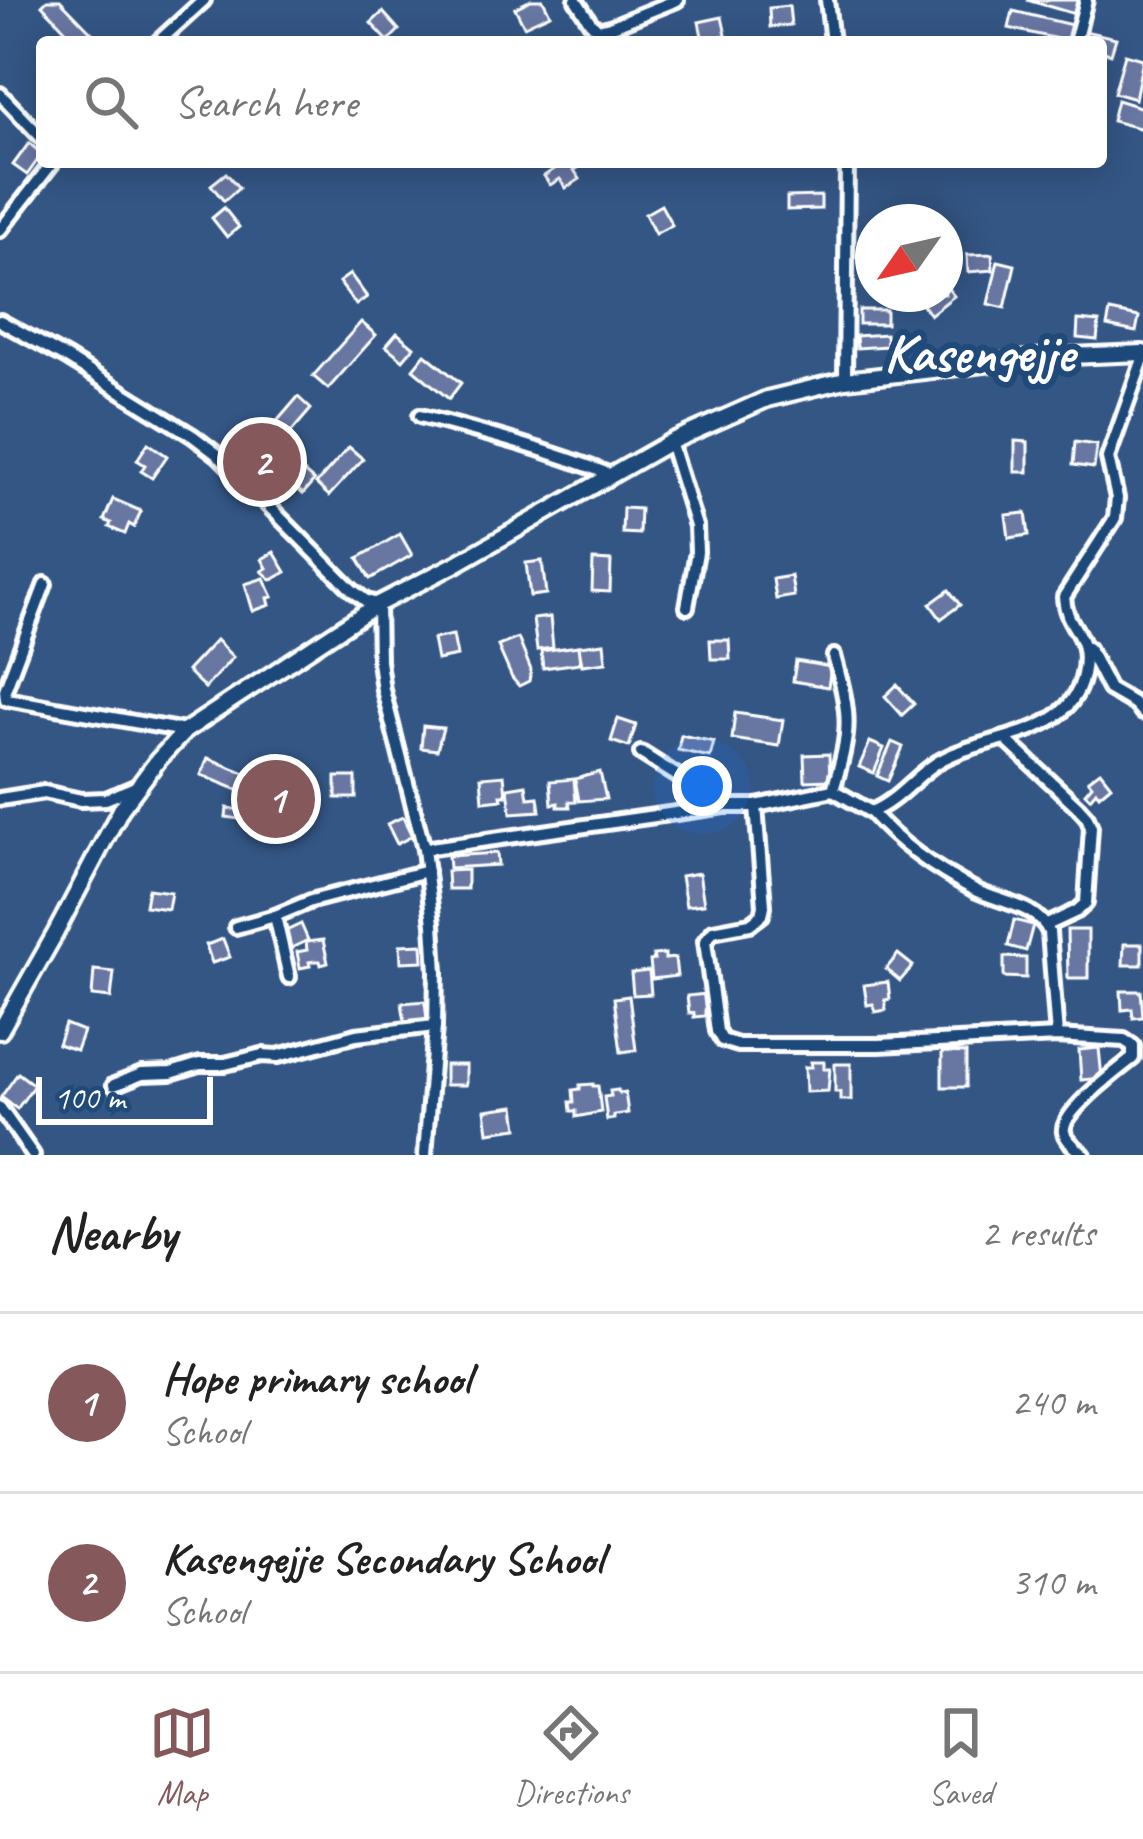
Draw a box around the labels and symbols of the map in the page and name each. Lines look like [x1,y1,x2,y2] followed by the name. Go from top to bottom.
[855,204,963,312] north arrow
[884,319,1079,387] district label: Kasengejje
[223,417,301,507] pin: 2
[237,754,315,844] pin: 1
[672,756,732,816] your location
[36,1071,213,1124] scale bar

